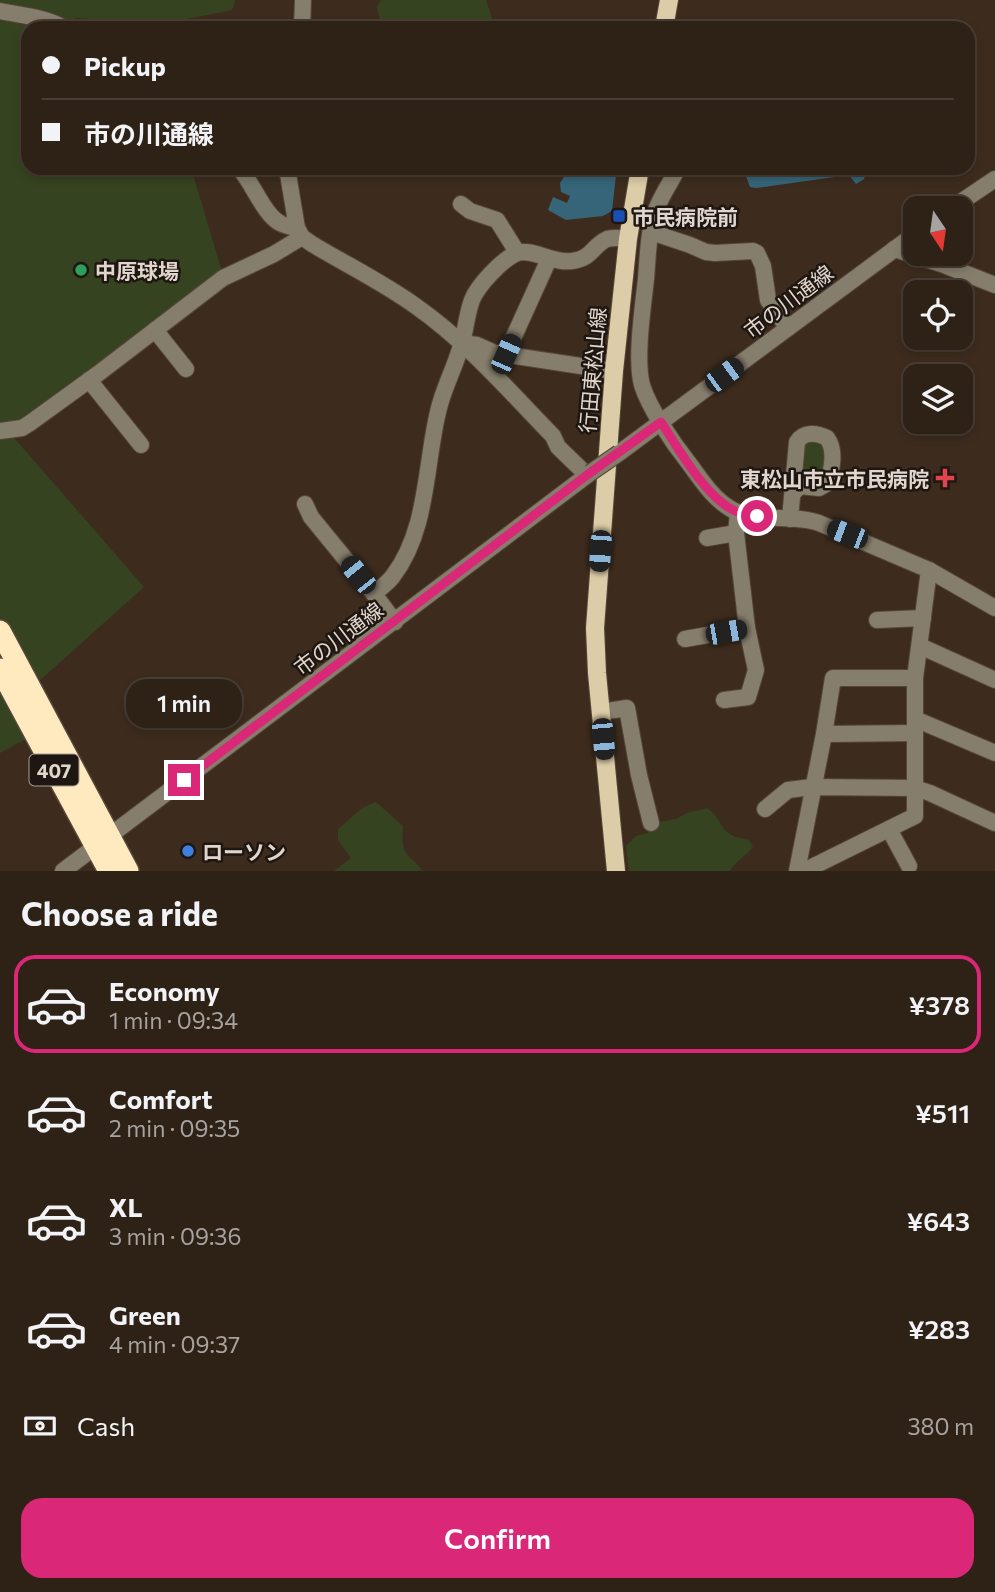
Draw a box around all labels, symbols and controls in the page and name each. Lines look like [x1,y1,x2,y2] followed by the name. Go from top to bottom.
[84,50,166,81] text: Pickup
[84,118,214,149] text: 市の川通線
[903,196,973,266] north arrow
[903,196,973,434] map controls
[633,204,738,229] place label: 市民病院前
[611,208,627,224] marker: 市民病院前
[95,258,179,283] place label: 中原球場
[739,259,837,343] street label: 市の川通線
[73,262,89,278] marker: 中原球場
[903,280,973,350] button: locate
[574,306,610,434] street label: 行田東松山線
[488,331,525,377] car
[701,354,748,396] car
[903,364,973,434] button: layers
[740,466,929,491] place label: 東松山市立市民病院
[935,468,955,488] marker: 東松山市立市民病院
[741,500,773,532] route start
[824,517,871,551] car
[589,529,612,573] car
[337,552,380,598] car
[289,596,387,680] street label: 市の川通線
[704,618,749,646] car
[126,678,242,728] callout: 1 min
[157,689,211,717] text: 1 min
[591,717,616,761] car
[30,754,78,786] road number: 407
[168,764,200,796] route end
[202,839,286,864] place label: ローソン
[180,843,196,859] marker: ローソン
[21,893,218,933] text: Choose a ride
[25,973,88,1036] icon: car
[109,975,220,1006] text: Economy
[909,989,970,1020] text: ¥378
[109,1006,238,1034] text: 1 min · 09:34
[25,1081,88,1144] icon: car
[109,1083,212,1114] text: Comfort
[915,1097,970,1128] text: ¥511
[109,1114,240,1142] text: 2 min · 09:35
[25,1189,88,1252] icon: car
[109,1191,143,1222] text: XL
[907,1205,970,1236] text: ¥643
[109,1222,241,1250] text: 3 min · 09:36
[25,1297,88,1360] icon: car
[109,1299,181,1330] text: Green
[908,1313,970,1344] text: ¥283
[109,1330,240,1358] text: 4 min · 09:37
[21,1407,59,1445] icon: cash
[77,1410,135,1441] text: Cash
[907,1412,974,1440] text: 380 m
[21,1498,974,1578] button: Confirm

